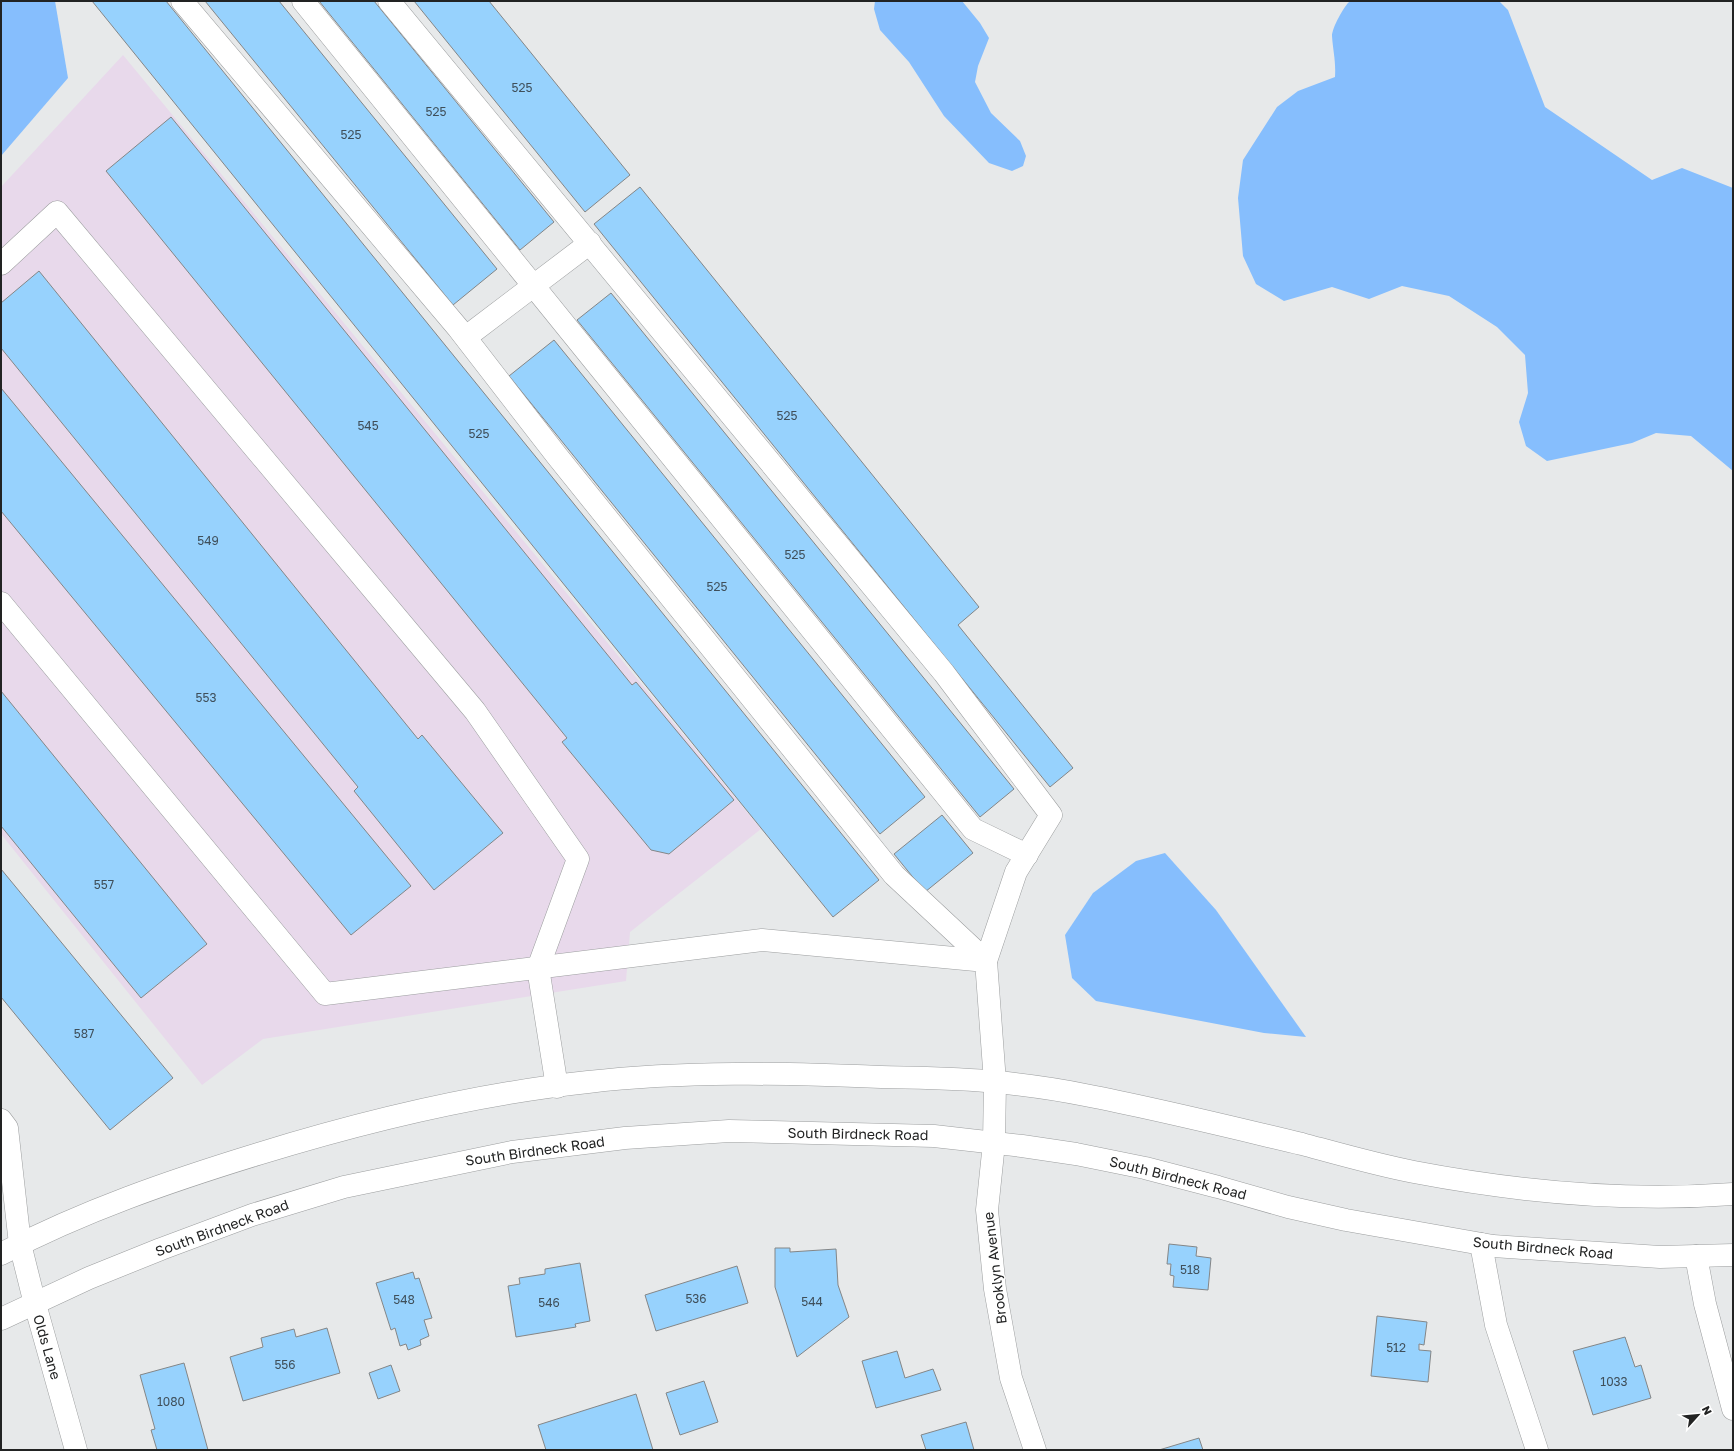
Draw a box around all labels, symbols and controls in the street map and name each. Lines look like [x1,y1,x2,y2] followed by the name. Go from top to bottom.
[512,80,532,95] house number: 525
[426,104,446,119] house number: 525
[341,127,361,142] house number: 525
[777,408,797,423] house number: 525
[357,418,379,433] house number: 545
[469,426,489,441] house number: 525
[197,533,219,548] house number: 549
[785,547,805,562] house number: 525
[707,579,727,594] house number: 525
[196,690,216,705] house number: 553
[94,877,114,892] house number: 557
[74,1026,94,1041] house number: 587
[788,1124,928,1143] street label: South Birdneck Road
[464,1132,606,1169] street label: South Birdneck Road
[1108,1152,1248,1203] street label: South Birdneck Road
[153,1195,291,1260] street label: South Birdneck Road
[979,1211,1010,1325] street label: Brooklyn Avenue
[1472,1233,1614,1262] street label: South Birdneck Road
[1180,1262,1200,1277] house number: 518
[685,1291,707,1306] house number: 536
[393,1292,415,1307] house number: 548
[801,1294,823,1309] house number: 544
[538,1295,560,1310] house number: 546
[30,1312,65,1381] street label: Olds Lane
[1386,1340,1406,1355] house number: 512
[274,1357,296,1372] house number: 556
[1600,1374,1628,1389] house number: 1033
[157,1394,185,1409] house number: 1080
[1678,1395,1718,1435] north arrow
[1700,1404,1715,1417] text: N

